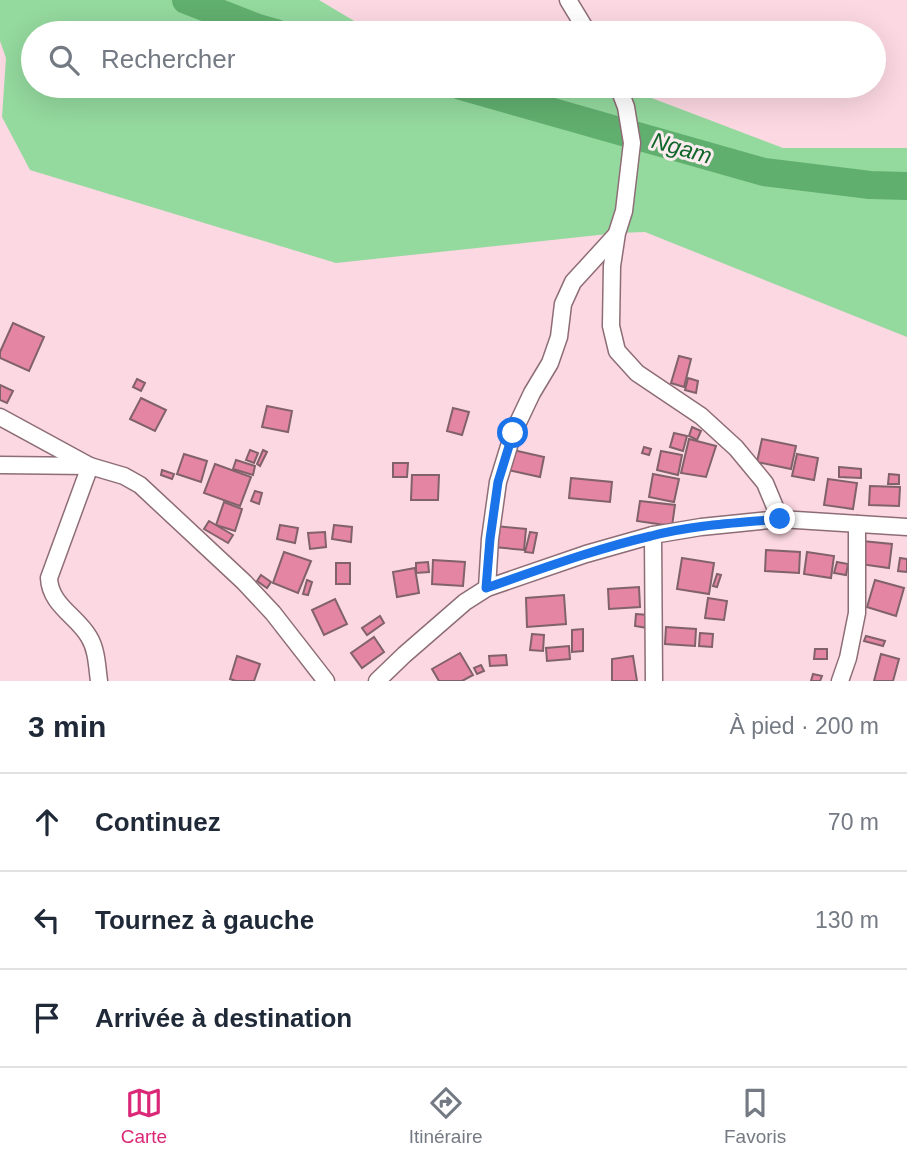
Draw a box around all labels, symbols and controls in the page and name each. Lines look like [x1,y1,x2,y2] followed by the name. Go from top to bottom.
[21,21,886,98] search box
[45,41,83,79] icon: search
[101,44,235,74] text: Rechercher
[649,127,715,169] water label: Ngam
[497,417,528,448] route start
[764,503,795,534] route end
[28,710,106,743] text: 3 min
[729,713,879,739] text: À pied · 200 m
[28,803,66,841] icon: ahead
[95,807,221,837] text: Continuez
[828,809,879,835] text: 70 m
[28,901,66,939] icon: left
[95,905,314,935] text: Tournez à gauche
[815,907,879,933] text: 130 m
[28,999,66,1037] icon: arrive
[95,1003,352,1033] text: Arrivée à destination
[121,1084,167,1148] tab: Carte
[409,1084,483,1148] tab: Itinéraire
[724,1084,786,1148] tab: Favoris

